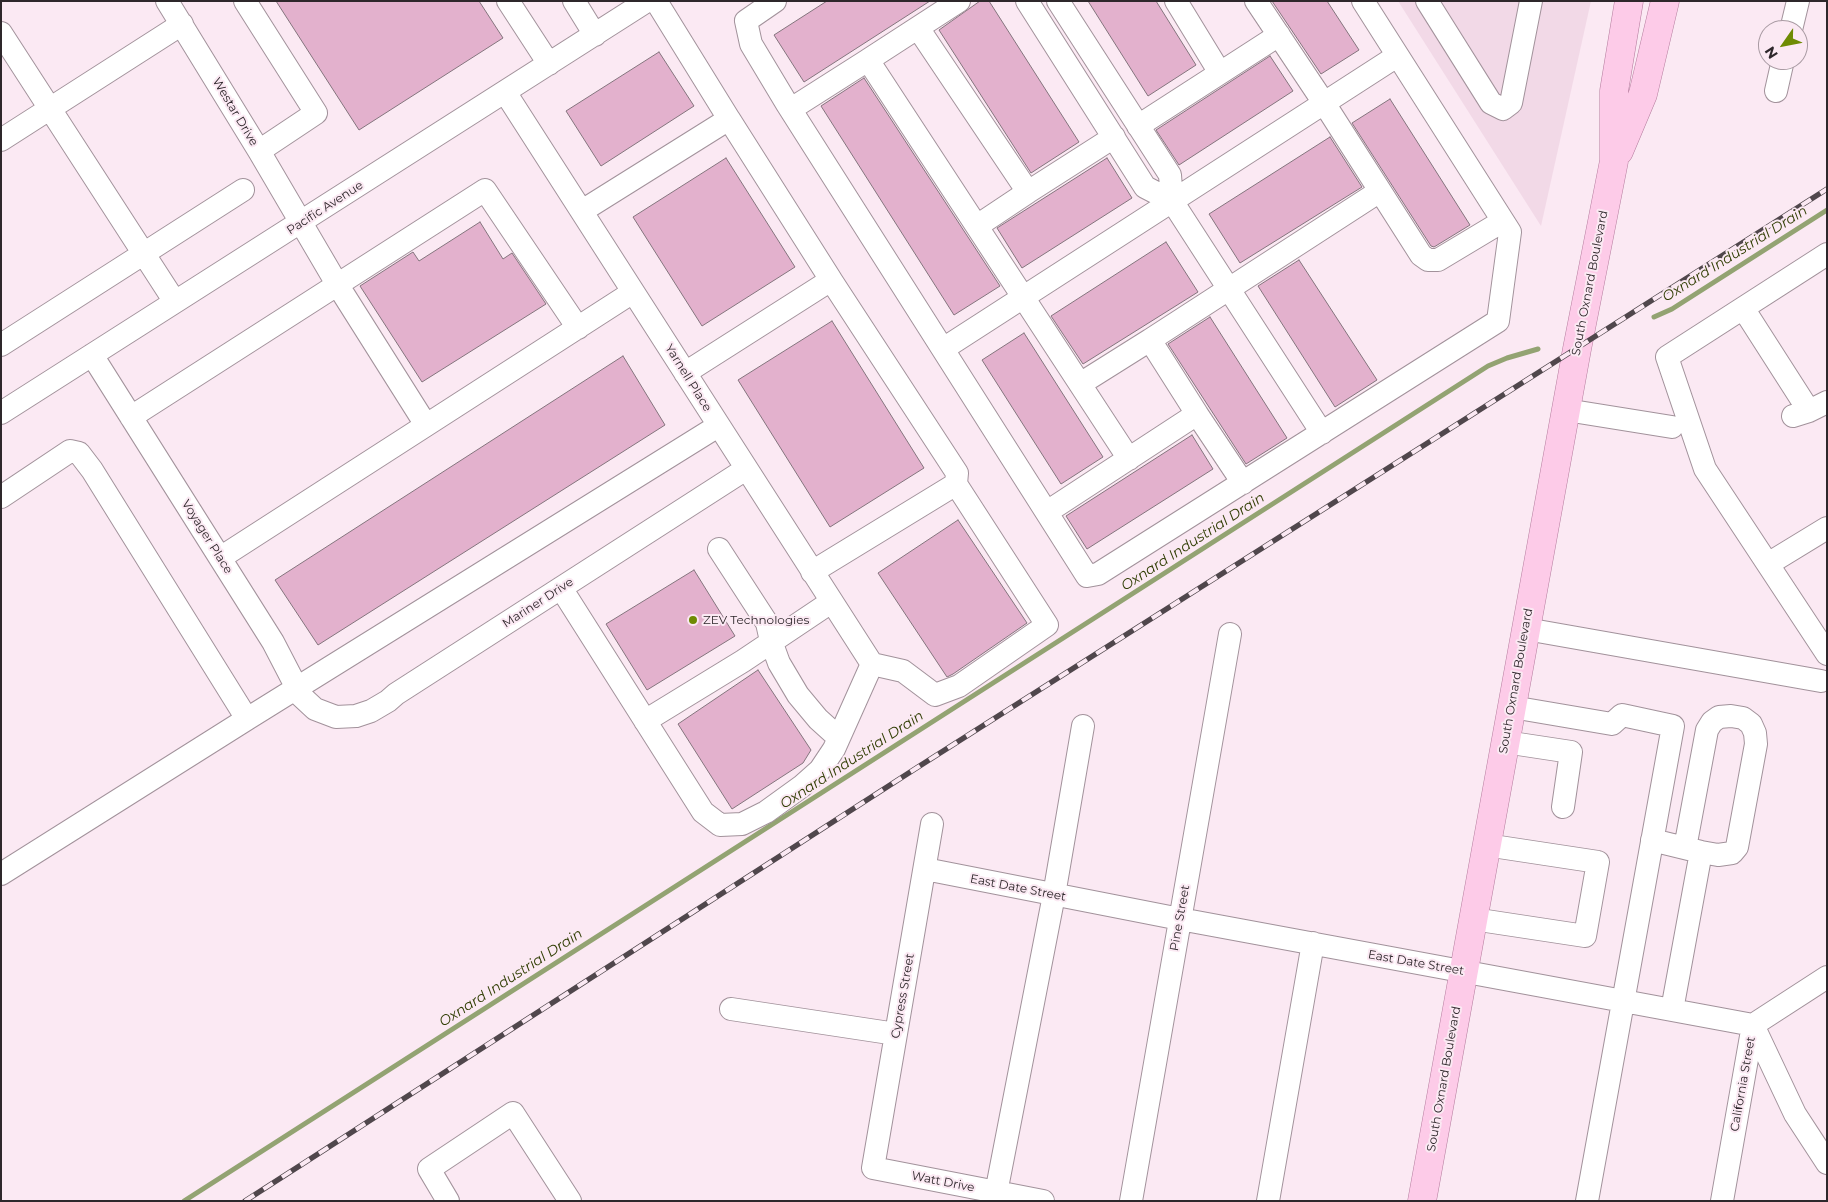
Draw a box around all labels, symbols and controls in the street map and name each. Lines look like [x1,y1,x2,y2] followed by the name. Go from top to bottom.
[1758,20,1808,70] north arrow
[1761,43,1782,62] text: N
[209,75,261,149] street label: Westar Drive
[284,178,366,238] street label: Pacific Avenue
[1659,202,1811,306] water label: Oxnard Industrial Drain
[1569,209,1611,357] street label: South Oxnard Boulevard
[662,342,714,414] street label: Yarnell Place
[1118,489,1268,595] water label: Oxnard Industrial Drain
[178,497,236,577] street label: Voyager Place
[500,575,576,631] street label: Mariner Drive
[1496,607,1536,755] street label: South Oxnard Boulevard
[703,613,809,627] place label: ZEV Technologies
[687,614,699,626] marker: ZEV Technologies
[777,707,927,813] water label: Oxnard Industrial Drain
[969,872,1067,904] street label: East Date Street
[1167,884,1193,952] street label: Pine Street
[436,925,586,1031] water label: Oxnard Industrial Drain
[1367,947,1465,979] street label: East Date Street
[888,952,918,1040] street label: Cypress Street
[1424,1005,1464,1153] street label: South Oxnard Boulevard
[1728,1035,1758,1133] street label: California Street
[910,1169,976,1195] street label: Watt Drive

